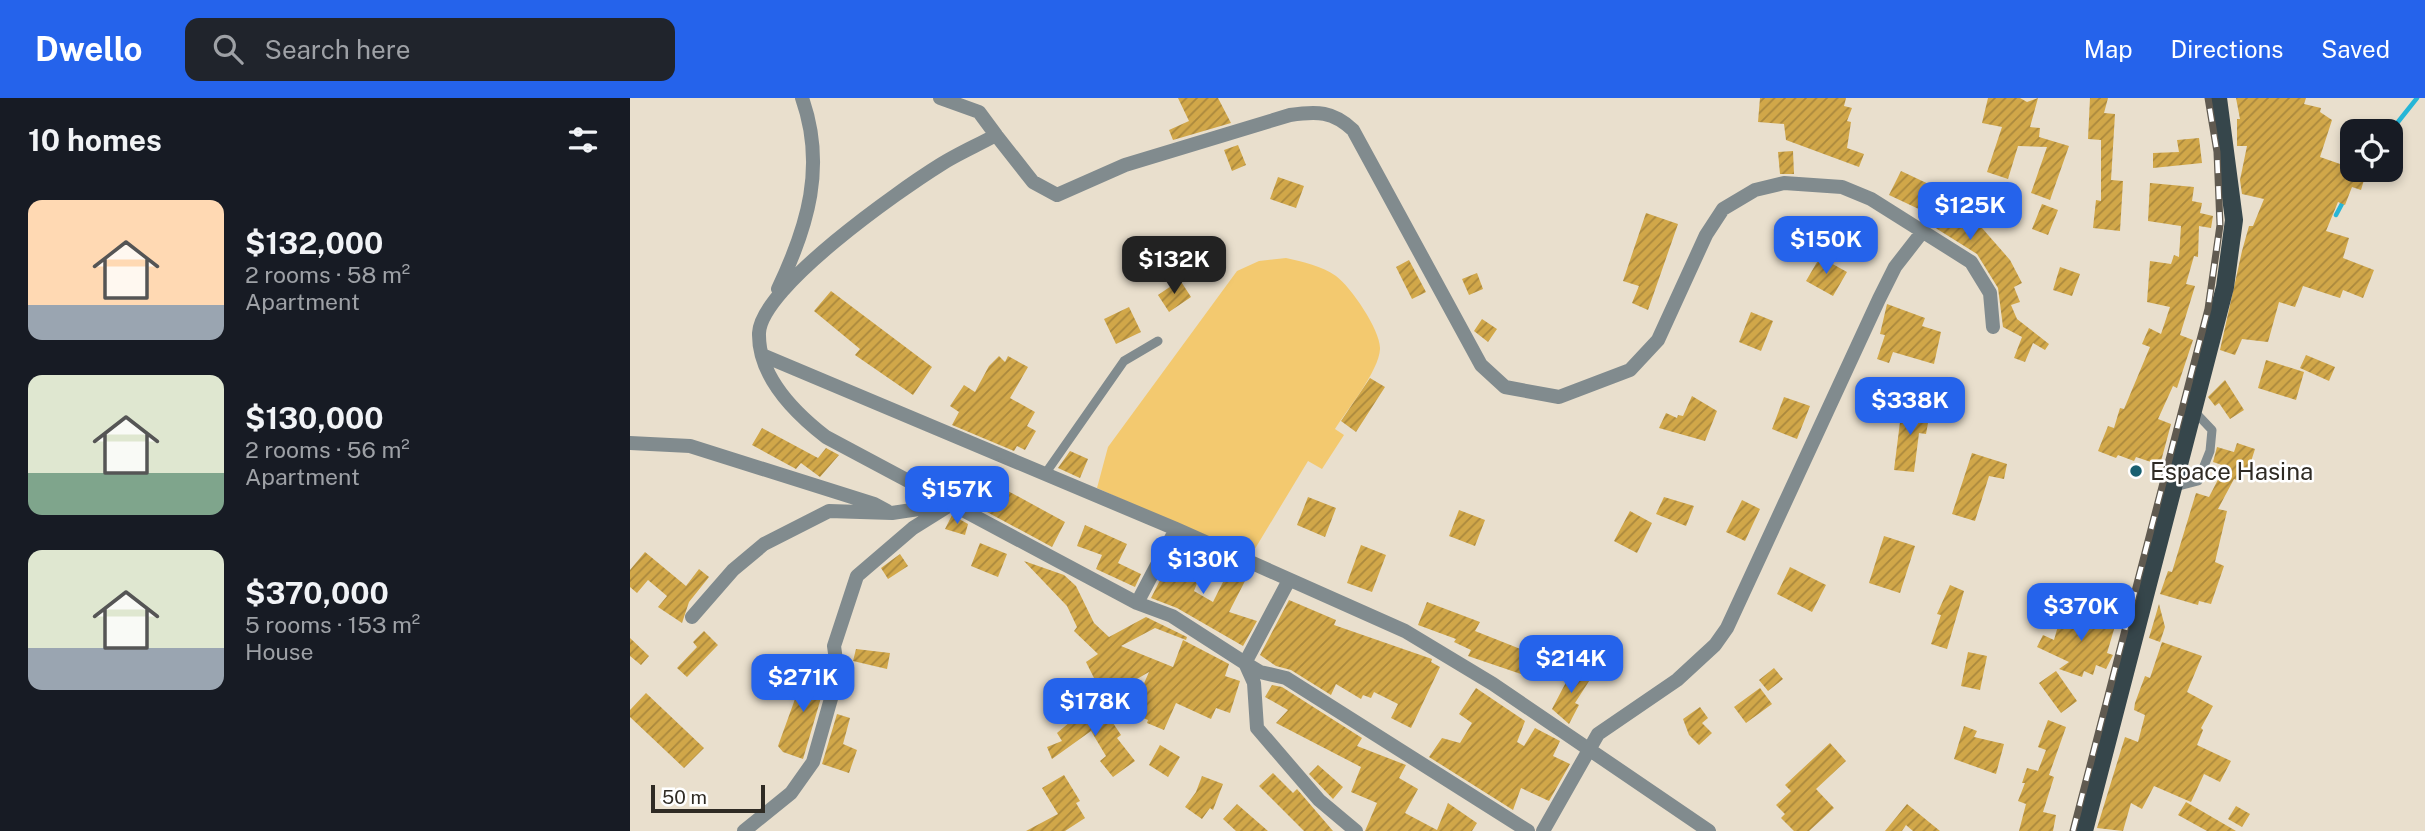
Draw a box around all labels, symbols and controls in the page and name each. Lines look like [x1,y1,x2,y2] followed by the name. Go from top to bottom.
[185,18,675,81] search box
[35,30,143,68] text: Dwello
[209,30,247,68] icon: search
[265,34,411,65] text: Search here
[2084,35,2133,63] text: Map
[2171,35,2283,63] text: Directions
[2321,35,2390,63] text: Saved
[2340,119,2403,182] map controls
[2340,119,2403,182] button: locate
[564,121,602,159] icon: filters
[28,122,162,158] text: 10 homes
[1921,183,2019,242] pin: $125K
[1934,191,2006,218] text: $125K
[1777,216,1875,276] pin: $150K
[245,225,383,261] text: $132,000
[1790,225,1862,252] text: $150K
[84,228,168,312] icon: home
[1125,236,1223,296] pin: $132K
[1138,245,1210,272] text: $132K
[245,261,410,288] text: 2 rooms · 58 m²
[245,288,360,315] text: Apartment
[1861,378,1959,437] pin: $338K
[1871,386,1949,413] text: $338K
[245,400,384,436] text: $130,000
[84,403,168,487] icon: home
[245,436,410,463] text: 2 rooms · 56 m²
[2150,457,2313,485] place label: Espace Hasina
[245,463,360,490] text: Apartment
[2128,463,2144,479] marker: Espace Hasina
[908,466,1006,526] pin: $157K
[921,475,993,502] text: $157K
[1154,536,1252,596] pin: $130K
[1167,545,1239,572] text: $130K
[245,575,389,611] text: $370,000
[84,578,168,662] icon: home
[2032,584,2130,643] pin: $370K
[2043,592,2119,619] text: $370K
[245,611,420,638] text: 5 rooms · 153 m²
[1522,636,1620,695] pin: $214K
[245,638,313,665] text: House
[1535,644,1607,671] text: $214K
[754,654,852,714] pin: $271K
[767,663,839,690] text: $271K
[1046,678,1144,738] pin: $178K
[1059,687,1131,714] text: $178K
[651,782,765,814] scale bar
[662,786,707,808] text: 50 m

